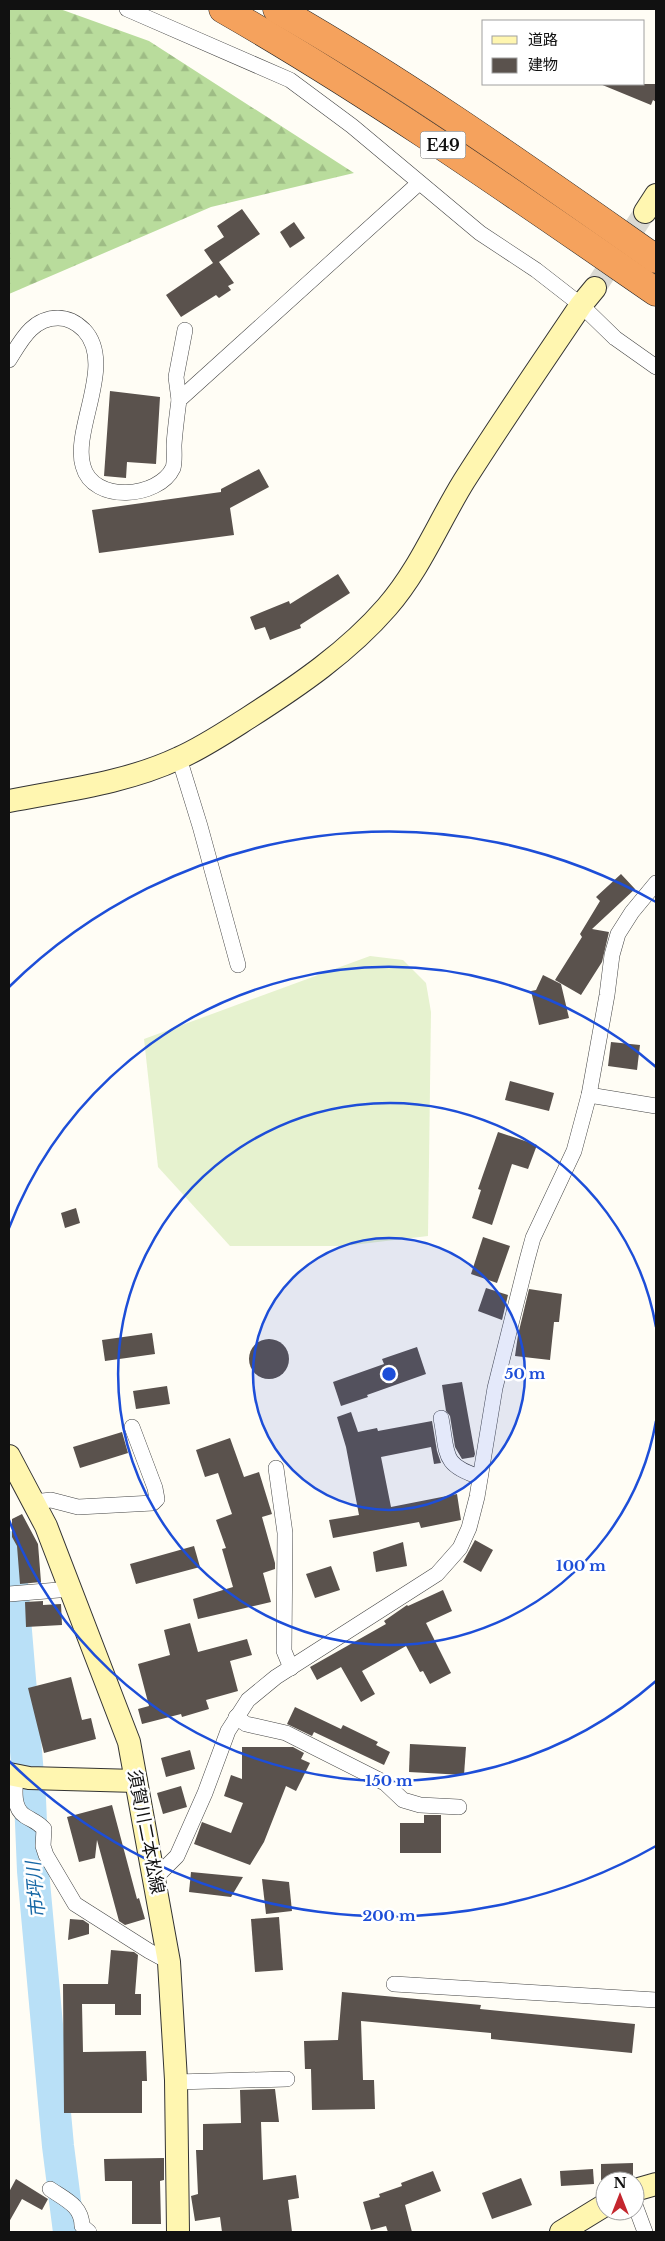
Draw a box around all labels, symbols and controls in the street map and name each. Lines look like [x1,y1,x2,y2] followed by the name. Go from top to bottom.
[482,20,645,85] legend
[528,30,558,49] text: 道路
[528,55,558,74] text: 建物
[420,132,466,158] road number: E49
[505,1364,546,1383] text: 50 m
[380,1365,398,1383] centre of rings
[556,1556,606,1575] text: 100 m
[123,1768,169,1896] street label: 須賀川二本松線
[365,1771,413,1790] text: 150 m
[21,1859,49,1919] water label: 市坪川
[363,1906,416,1925] text: 200 m
[595,2171,645,2221] north arrow
[613,2174,627,2192] text: N

